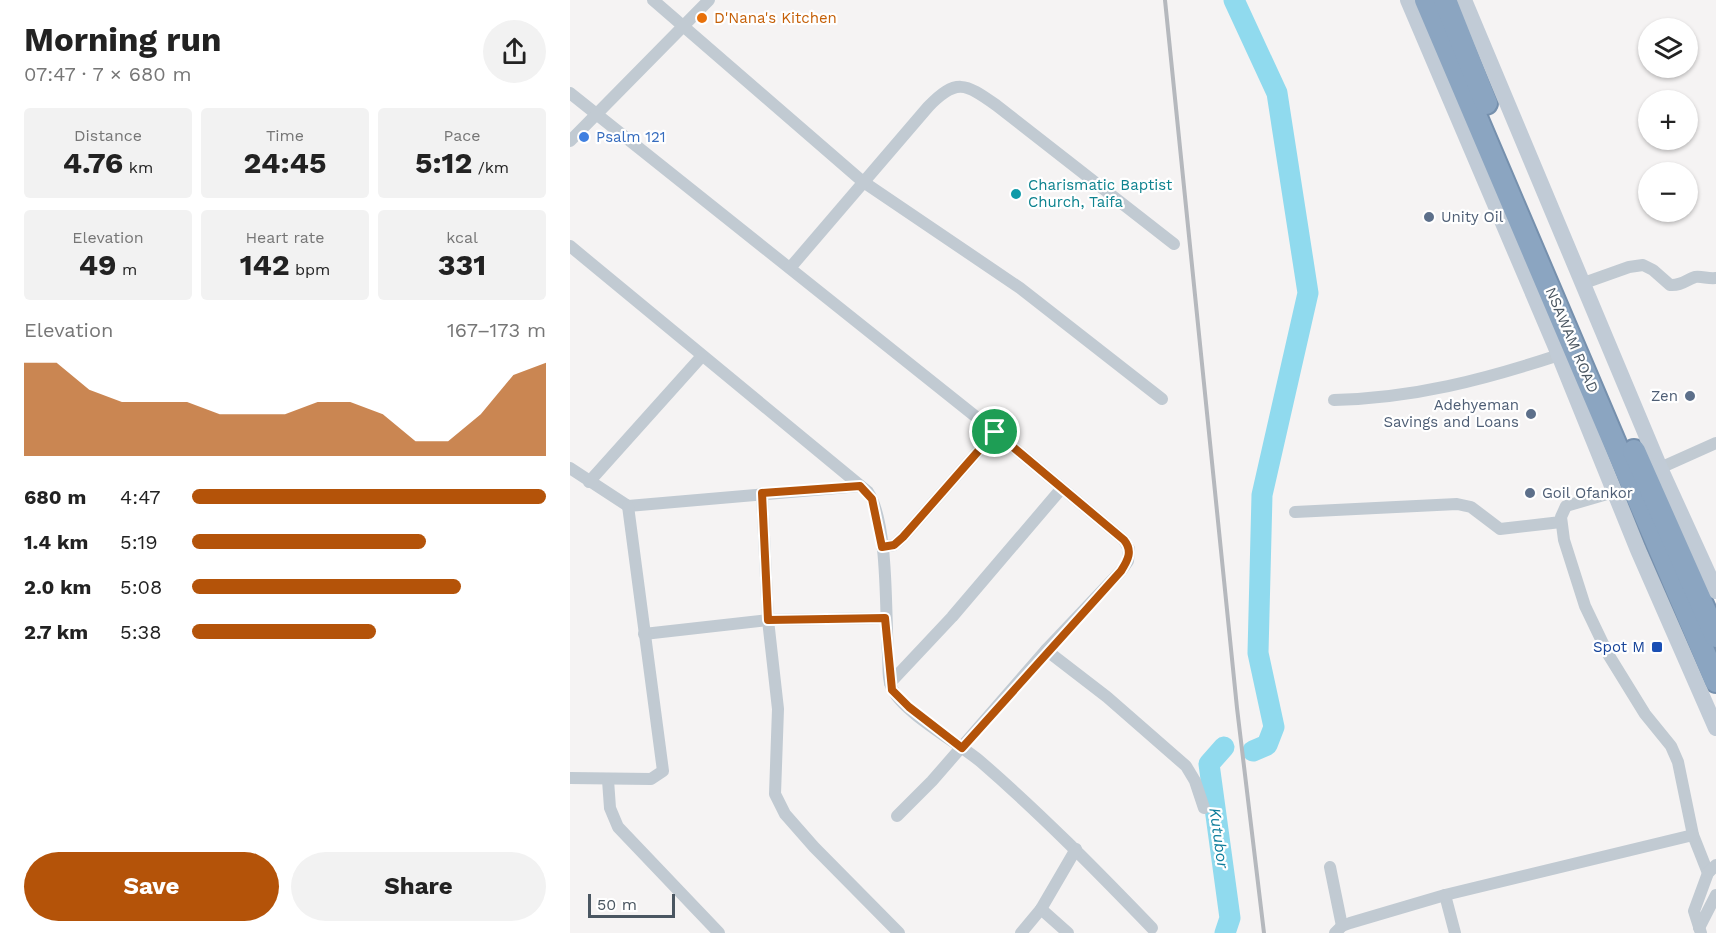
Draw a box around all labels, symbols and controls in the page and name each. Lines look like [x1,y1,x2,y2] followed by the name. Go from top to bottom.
[714,9,837,27] place label: D'Nana's Kitchen
[695,11,709,25] marker: D'Nana's Kitchen
[1638,18,1698,222] map controls
[1638,18,1698,78] button: layers
[24,20,221,59] text: Morning run
[483,20,546,83] button: share
[24,62,192,86] text: 07:47 · 7 × 680 m
[1638,90,1698,150] button: +
[74,126,142,145] text: Distance
[266,126,304,145] text: Time
[443,126,481,145] text: Pace
[596,128,666,146] place label: Psalm 121
[577,130,591,144] marker: Psalm 121
[63,145,123,180] text: 4.76
[244,145,326,180] text: 24:45
[415,145,472,180] text: 5:12
[123,158,153,177] text: km
[472,158,509,177] text: /km
[1638,162,1698,222] button: −
[1028,176,1173,211] place label: Charismatic Baptist Church, Taifa
[1009,187,1023,201] marker: Charismatic Baptist Church, Taifa
[1441,208,1504,226] place label: Unity Oil
[1422,210,1436,224] marker: Unity Oil
[72,228,144,247] text: Elevation
[245,228,325,247] text: Heart rate
[446,228,478,247] text: kcal
[79,247,117,282] text: 49
[240,247,290,282] text: 142
[438,247,486,282] text: 331
[117,260,137,279] text: m
[290,260,330,279] text: bpm
[1542,285,1602,395] street label: NSAWAM ROAD
[24,318,113,342] text: Elevation
[447,318,546,342] text: 167–173 m
[1651,387,1678,405] place label: Zen
[1683,389,1697,403] marker: Zen
[1384,396,1519,431] place label: Adehyeman Savings and Loans
[969,406,1020,457] pin
[1524,407,1538,421] marker: Adehyeman Savings and Loans
[978,415,1011,448] icon: arrive
[1542,484,1633,502] place label: Goil Ofankor
[24,485,86,509] text: 680 m
[120,485,161,509] text: 4:47
[1523,486,1537,500] marker: Goil Ofankor
[24,530,88,554] text: 1.4 km
[120,530,158,554] text: 5:19
[24,575,91,599] text: 2.0 km
[120,575,162,599] text: 5:08
[24,620,88,644] text: 2.7 km
[120,620,162,644] text: 5:38
[1593,638,1645,656] place label: Spot M
[1650,640,1664,654] marker: Spot M
[1205,806,1233,870] water label: Kutubor
[24,852,279,921] button: Save
[291,852,546,921] button: Share
[588,891,675,918] scale bar
[597,895,637,914] text: 50 m

